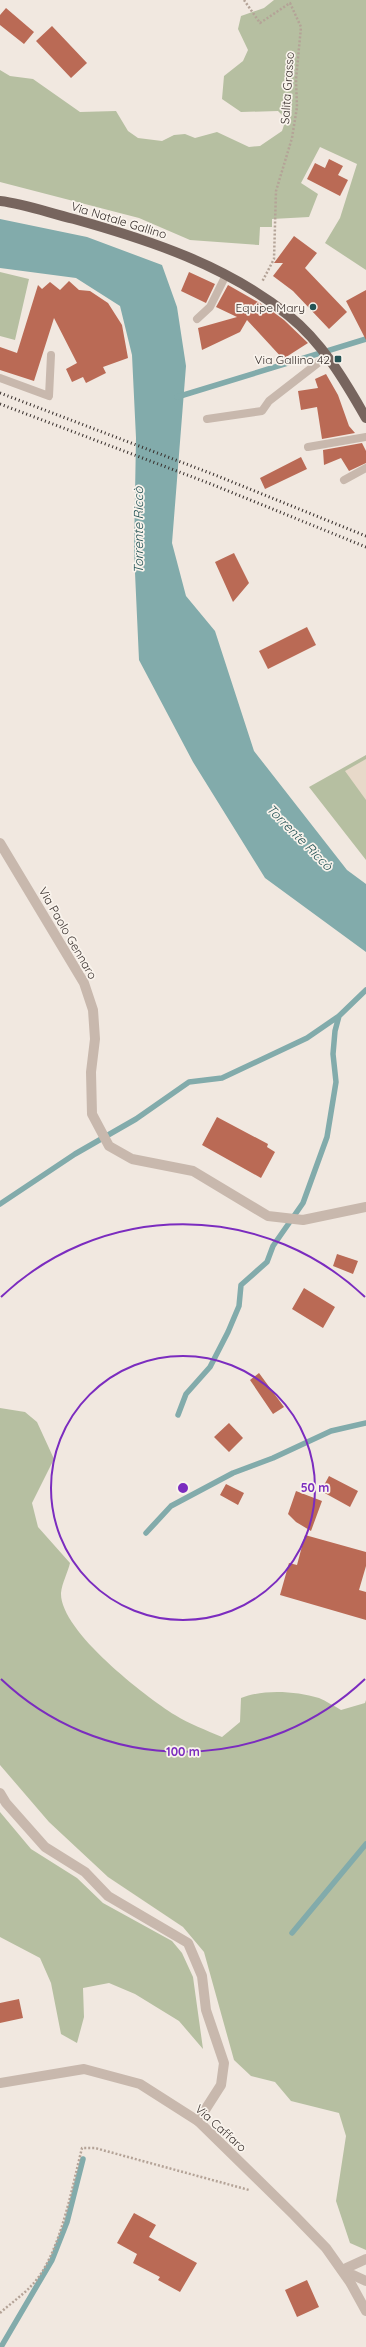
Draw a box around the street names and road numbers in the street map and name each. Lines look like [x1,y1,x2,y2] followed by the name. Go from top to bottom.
[277,51,297,125] street label: Salita Grasso
[69,198,169,242] street label: Via Natale Gallino
[36,884,100,982] street label: Via Paolo Gennaro
[192,2101,250,2155] street label: Via Caffaro

